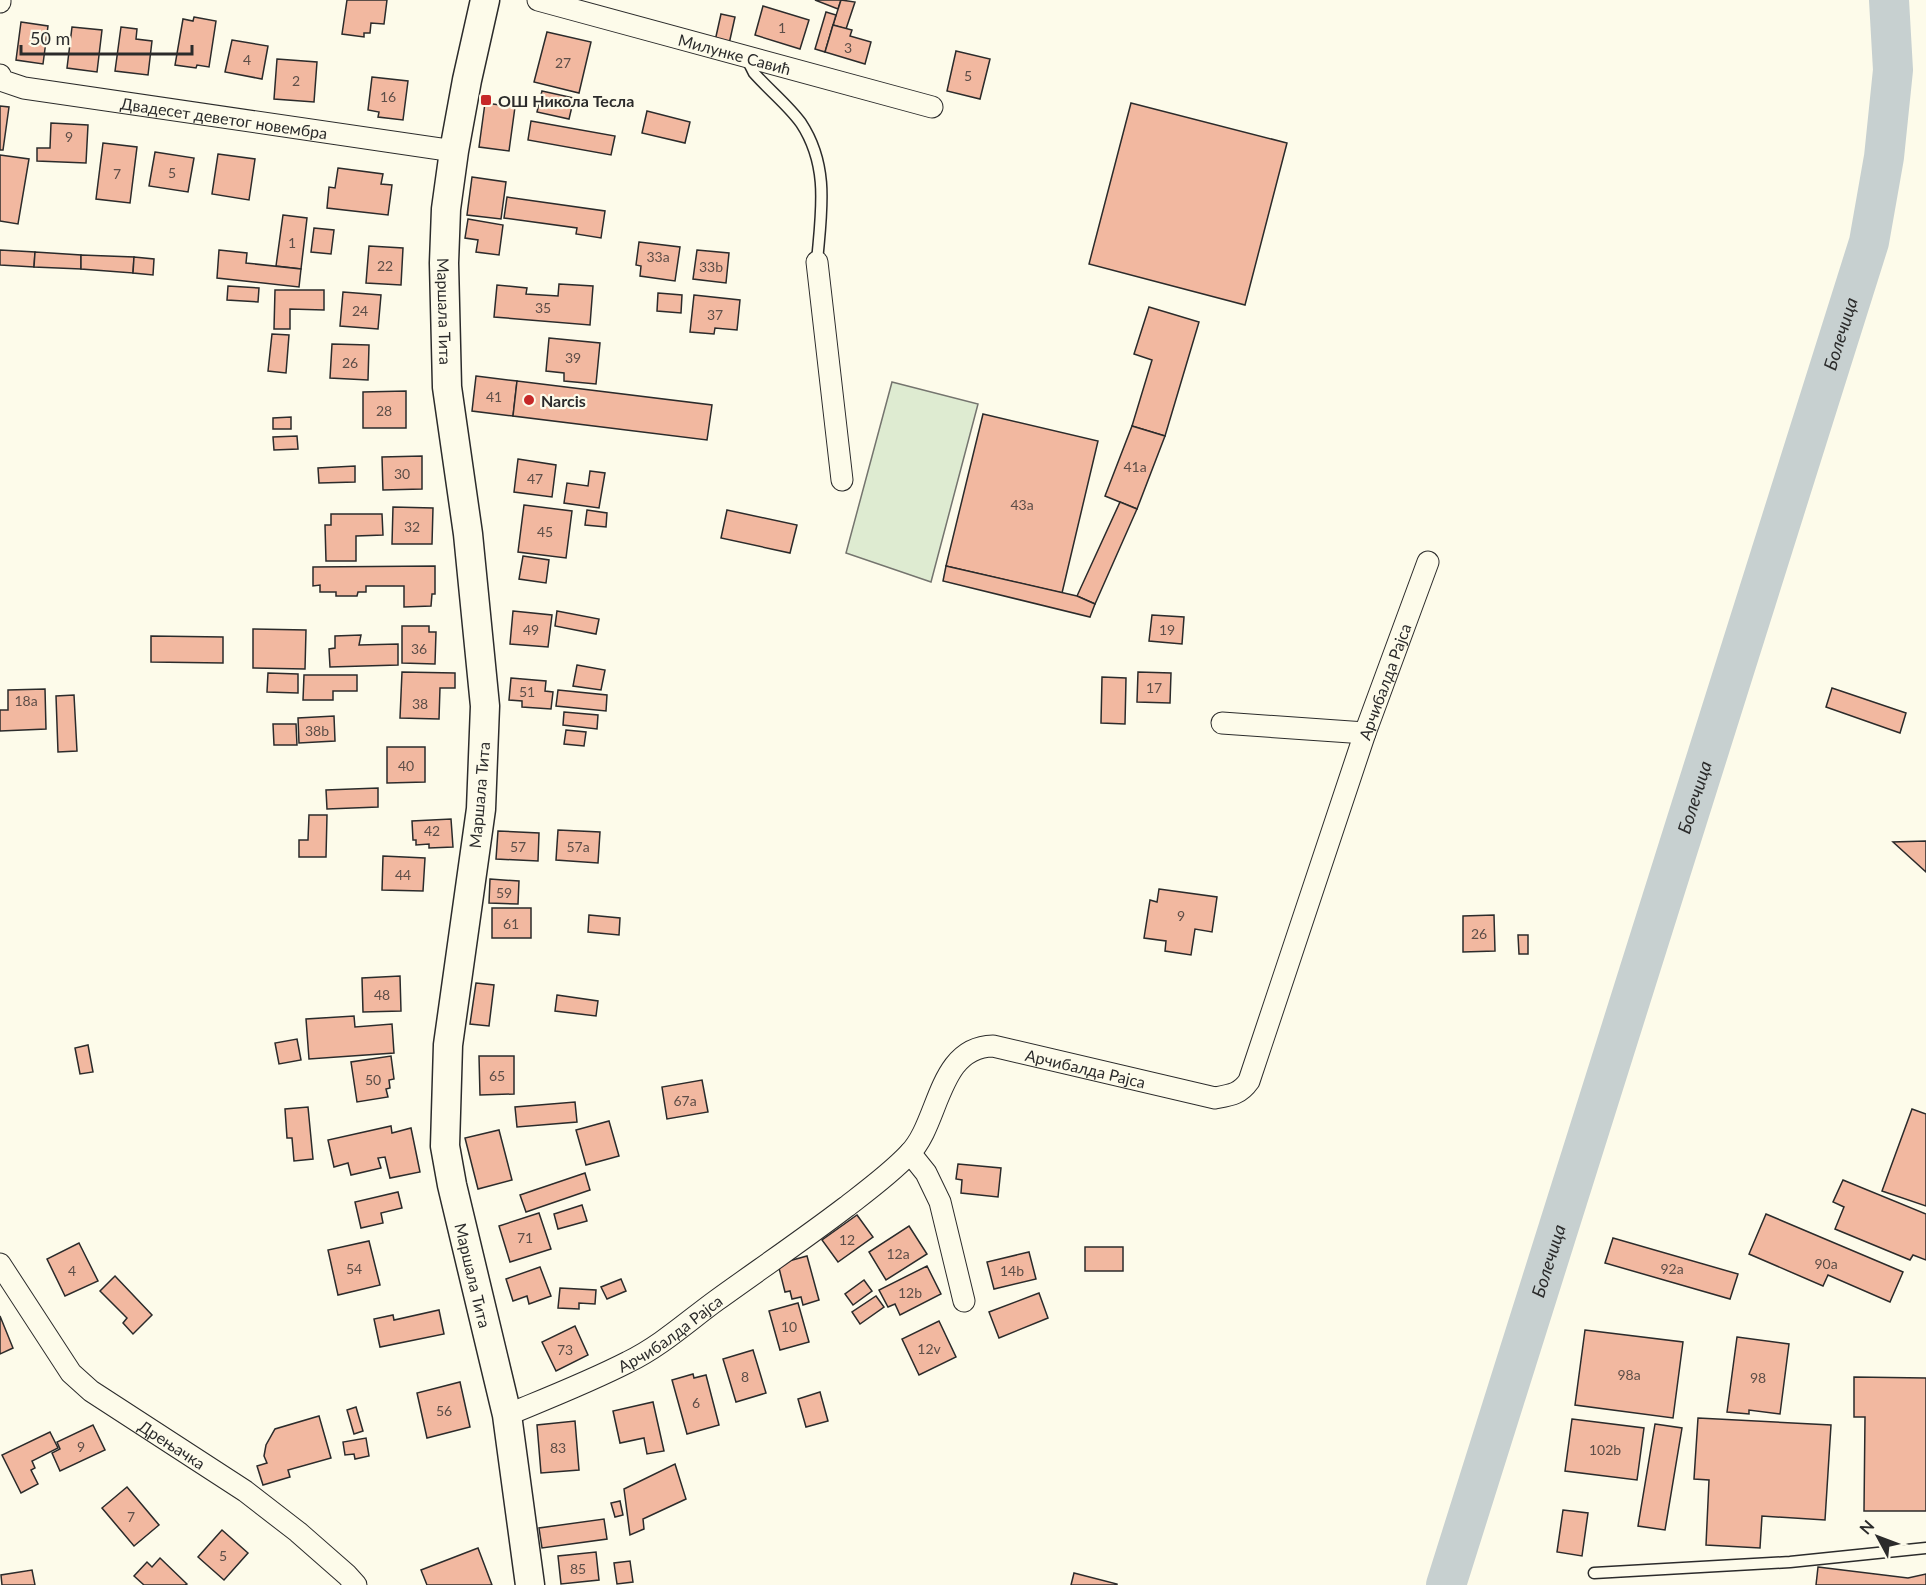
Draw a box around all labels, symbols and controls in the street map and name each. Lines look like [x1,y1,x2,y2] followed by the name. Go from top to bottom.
[21,18,192,56] scale bar
[778,19,786,36] house number: 1
[30,27,70,49] text: 50 m
[676,29,793,78] street label: Милунке Савић
[844,39,852,56] house number: 3
[243,51,251,68] house number: 4
[555,54,571,71] house number: 27
[964,67,972,84] house number: 5
[292,72,300,89] house number: 2
[380,88,396,105] house number: 16
[498,91,634,110] place label: ОШ Никола Тесла
[119,93,329,142] street label: Двадесет деветог новембра
[479,93,493,107] marker: ОШ Никола Тесла
[65,128,73,145] house number: 9
[168,164,176,181] house number: 5
[113,165,121,182] house number: 7
[288,234,296,251] house number: 1
[646,248,670,265] house number: 33a
[377,257,393,274] house number: 22
[434,258,456,365] street label: Маршала Тита
[699,258,723,275] house number: 33b
[1818,294,1862,373] water label: Болечица
[535,299,551,316] house number: 35
[352,302,368,319] house number: 24
[707,306,723,323] house number: 37
[565,349,581,366] house number: 39
[342,354,358,371] house number: 26
[486,388,502,405] house number: 41
[541,391,586,410] place label: Narcis
[522,393,536,407] marker: Narcis
[376,402,392,419] house number: 28
[1123,458,1147,475] house number: 41a
[394,465,410,482] house number: 30
[527,470,543,487] house number: 47
[1010,496,1034,513] house number: 43a
[404,518,420,535] house number: 32
[537,523,553,540] house number: 45
[523,621,539,638] house number: 49
[1159,621,1175,638] house number: 19
[1354,621,1414,742] street label: Арчибалда Рајса
[411,640,427,657] house number: 36
[1146,679,1162,696] house number: 17
[519,683,535,700] house number: 51
[14,692,38,709] house number: 18a
[412,695,428,712] house number: 38
[305,722,329,739] house number: 38b
[465,741,493,849] street label: Маршала Тита
[398,757,414,774] house number: 40
[1672,758,1716,836] water label: Болечица
[424,822,440,839] house number: 42
[510,838,526,855] house number: 57
[566,838,590,855] house number: 57a
[395,866,411,883] house number: 44
[496,884,512,901] house number: 59
[1177,907,1185,924] house number: 9
[503,915,519,932] house number: 61
[1471,925,1487,942] house number: 26
[374,986,390,1003] house number: 48
[1024,1044,1147,1091] street label: Арчибалда Рајса
[489,1067,505,1084] house number: 65
[365,1071,381,1088] house number: 50
[673,1092,697,1109] house number: 67a
[452,1221,495,1330] street label: Маршала Тита
[1526,1222,1570,1300] water label: Болечица
[517,1229,533,1246] house number: 71
[839,1231,855,1248] house number: 12
[886,1245,910,1262] house number: 12a
[1814,1255,1838,1272] house number: 90a
[346,1260,362,1277] house number: 54
[1660,1260,1684,1277] house number: 92a
[68,1262,76,1279] house number: 4
[1000,1262,1024,1279] house number: 14b
[898,1284,922,1301] house number: 12b
[614,1290,725,1375] street label: Арчибалда Рајса
[781,1318,797,1335] house number: 10
[917,1340,942,1357] house number: 12v
[557,1341,573,1358] house number: 73
[1617,1366,1641,1383] house number: 98a
[741,1368,749,1385] house number: 8
[1750,1369,1766,1386] house number: 98
[692,1394,700,1411] house number: 6
[436,1402,452,1419] house number: 56
[136,1415,209,1472] street label: Дрењачка
[77,1438,85,1455] house number: 9
[550,1439,566,1456] house number: 83
[1589,1441,1621,1458] house number: 102b
[1848,1507,1908,1567] north arrow
[127,1508,135,1525] house number: 7
[1855,1516,1878,1538] text: N
[219,1547,227,1564] house number: 5
[570,1560,586,1577] house number: 85

